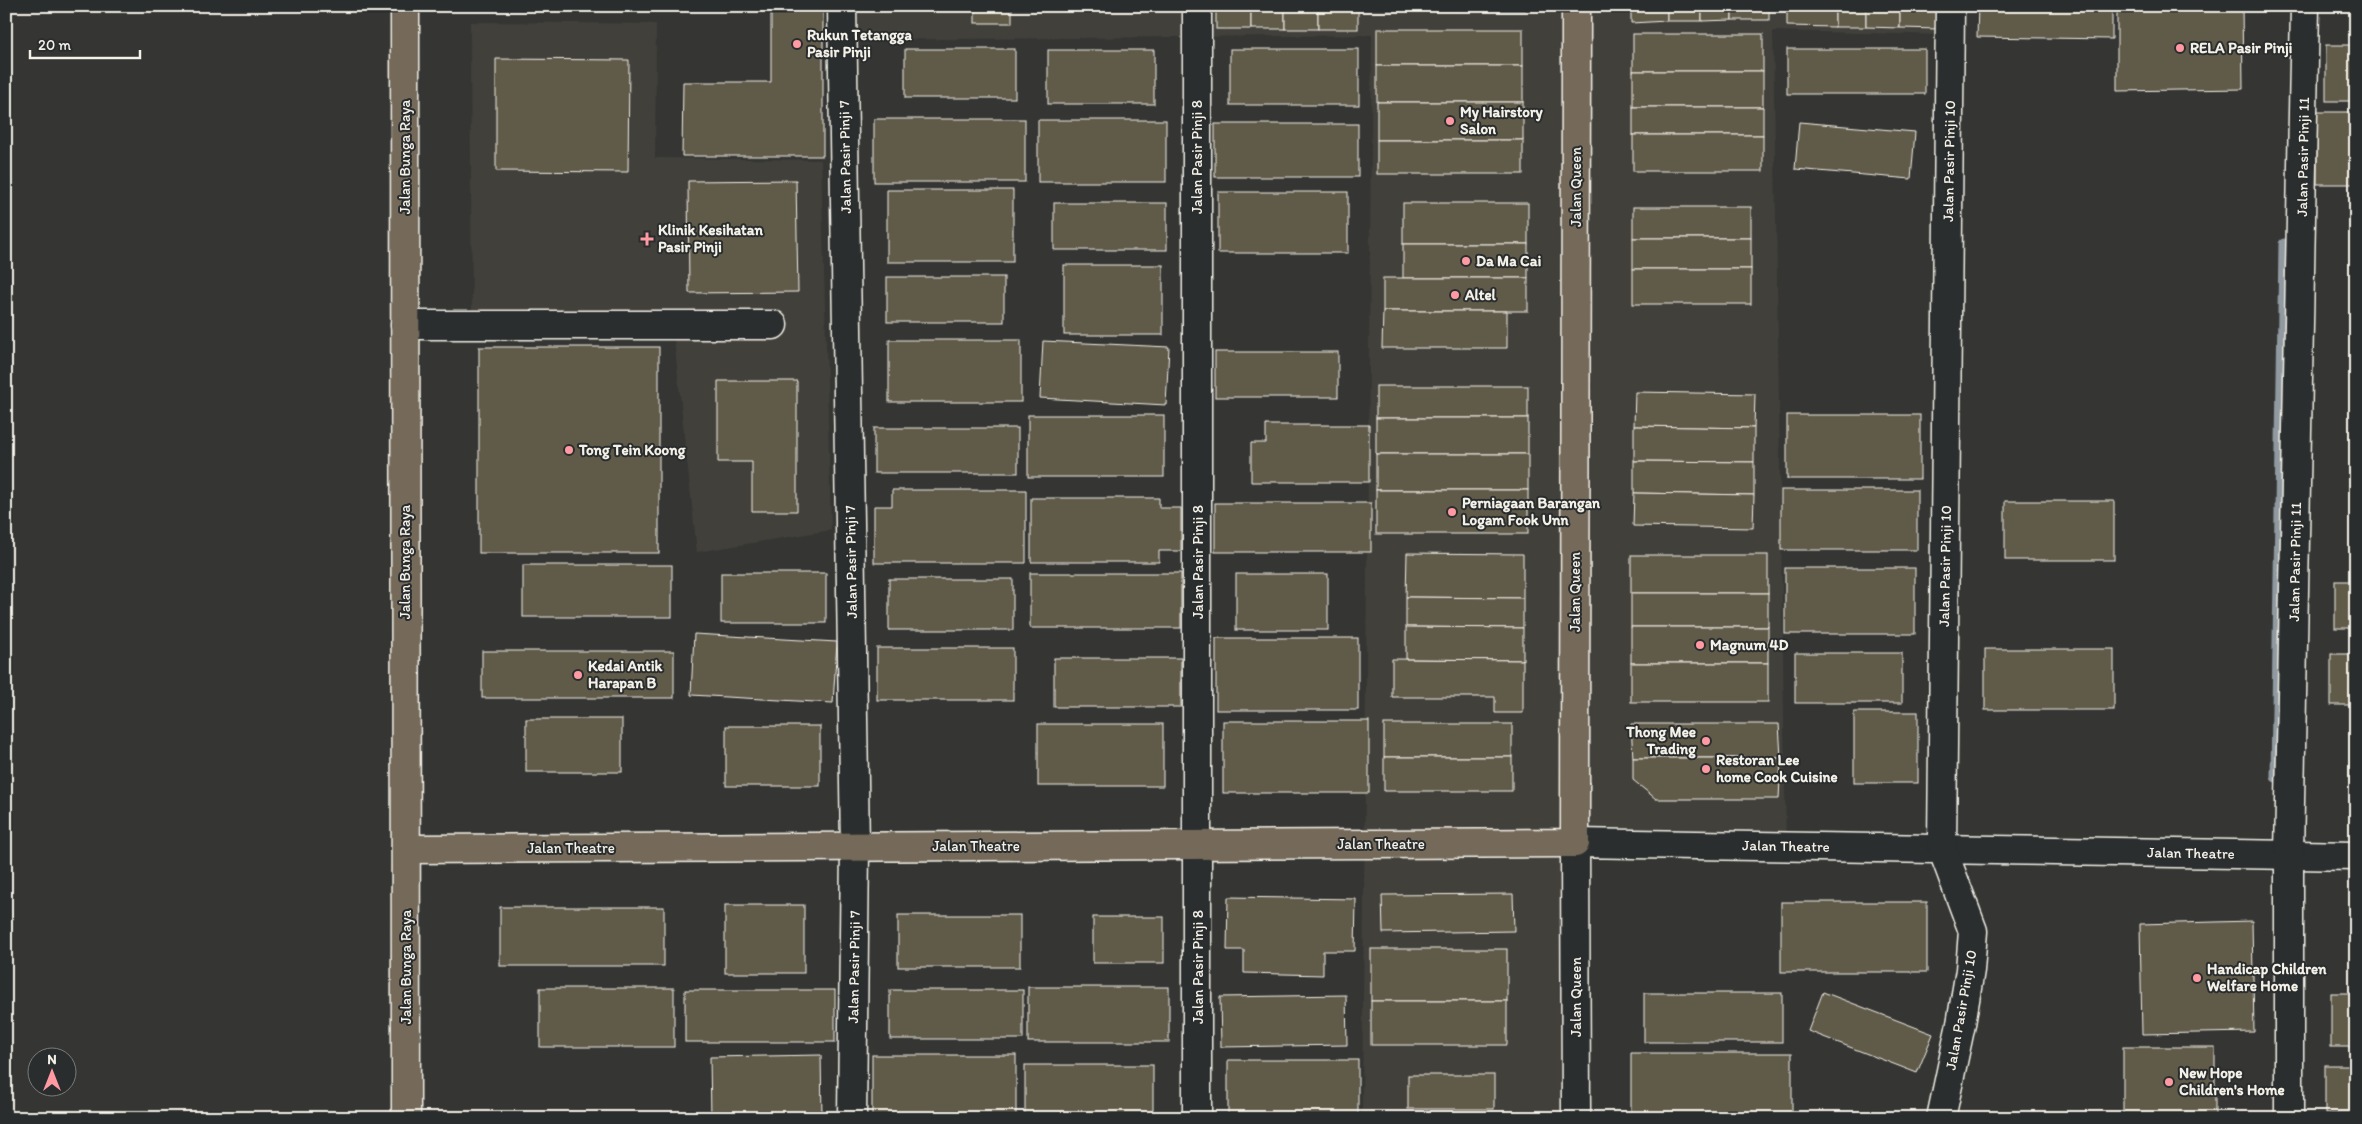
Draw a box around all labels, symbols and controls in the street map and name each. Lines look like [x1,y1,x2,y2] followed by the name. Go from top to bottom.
[807,26,913,62] place label: Rukun Tetangga Pasir Pinji
[30,28,140,60] scale bar
[38,36,72,54] text: 20 m
[791,38,803,50] marker: Rukun Tetangga Pasir Pinji
[2190,39,2293,58] place label: RELA Pasir Pinji
[2174,42,2186,54] marker: RELA Pasir Pinji
[2293,97,2313,217] street label: Jalan Pasir Pinji 11
[396,100,414,214] street label: Jalan Bunga Raya
[835,100,855,214] street label: Jalan Pasir Pinji 7
[1188,100,1206,214] street label: Jalan Pasir Pinji 8
[1939,100,1959,222] street label: Jalan Pasir Pinji 10
[1460,103,1544,138] place label: My Hairstory Salon
[1444,115,1456,127] marker: My Hairstory Salon
[1567,147,1585,227] street label: Jalan Queen
[658,221,763,257] place label: Klinik Kesihatan Pasir Pinji
[640,232,654,246] marker: Klinik Kesihatan Pasir Pinji
[1476,252,1541,270] place label: Da Ma Cai
[1460,255,1472,267] marker: Da Ma Cai
[1464,286,1497,304] place label: Altel
[1449,289,1461,301] marker: Altel
[578,441,686,460] place label: Tong Tein Koong
[563,444,575,456] marker: Tong Tein Koong
[1462,494,1601,530] place label: Perniagaan Barangan Logam Fook Unn
[2285,502,2305,622] street label: Jalan Pasir Pinji 11
[396,505,414,619] street label: Jalan Bunga Raya
[841,505,861,619] street label: Jalan Pasir Pinji 7
[1189,505,1207,619] street label: Jalan Pasir Pinji 8
[1935,505,1955,627] street label: Jalan Pasir Pinji 10
[1446,506,1458,518] marker: Perniagaan Barangan Logam Fook Unn
[1566,552,1584,632] street label: Jalan Queen
[1710,636,1789,655] place label: Magnum 4D
[1694,639,1706,651] marker: Magnum 4D
[588,657,663,693] place label: Kedai Antik Harapan B
[572,669,584,681] marker: Kedai Antik Harapan B
[1625,723,1696,759] place label: Thong Mee Trading
[1700,735,1712,747] marker: Thong Mee Trading
[1716,751,1838,786] place label: Restoran Lee home Cook Cuisine
[1700,763,1712,775] marker: Restoran Lee home Cook Cuisine
[1337,835,1425,853] street label: Jalan Theatre
[1742,836,1830,856] street label: Jalan Theatre
[932,837,1020,855] street label: Jalan Theatre
[527,839,615,857] street label: Jalan Theatre
[2147,843,2235,863] street label: Jalan Theatre
[397,910,415,1024] street label: Jalan Bunga Raya
[844,910,864,1024] street label: Jalan Pasir Pinji 7
[1189,910,1207,1024] street label: Jalan Pasir Pinji 8
[1942,948,1980,1072] street label: Jalan Pasir Pinji 10
[1567,957,1585,1037] street label: Jalan Queen
[2207,960,2327,995] place label: Handicap Children Welfare Home
[2191,972,2203,984] marker: Handicap Children Welfare Home
[28,1046,78,1096] north arrow
[47,1051,57,1068] text: N
[2179,1064,2285,1099] place label: New Hope Children's Home
[2163,1076,2175,1088] marker: New Hope Children's Home

